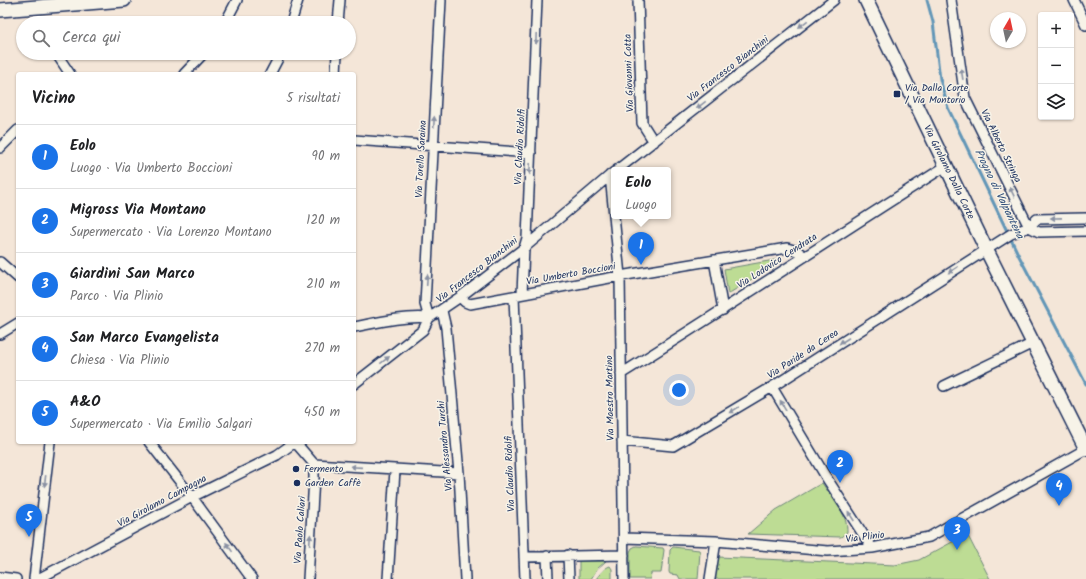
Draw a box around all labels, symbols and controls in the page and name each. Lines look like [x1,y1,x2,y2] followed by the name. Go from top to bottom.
[990,12,1026,48] north arrow
[1038,12,1074,120] map controls
[1038,12,1074,48] button: +
[16,16,356,60] search box
[798,20,809,29] one-way arrow
[62,26,120,50] text: Cerca qui
[30,27,52,49] icon: search
[684,32,773,106] street label: Via Francesco Bianchini
[533,33,539,46] one-way arrow
[620,33,638,112] street label: Via Giovanni Cotta
[1038,48,1074,84] button: −
[959,68,965,80] one-way arrow
[905,80,969,108] place label: Via Dalla Corte / Via Montorio
[1038,84,1074,120] button: layers
[32,85,75,112] text: Vicino
[286,88,340,109] text: 5 risultati
[892,89,902,99] marker: Via Dalla Corte / Via Montorio
[696,100,706,109] one-way arrow
[976,107,1026,186] street label: Via Alberto Stringa
[510,108,530,185] street label: Via Claudio Ridolfi
[431,115,437,128] one-way arrow
[411,119,431,198] street label: Via Torello Saraina
[919,122,979,222] street label: Via Girolamo Dalla Corte
[70,134,96,158] text: Eolo
[43,146,47,167] text: 1
[312,146,340,167] text: 90 m
[969,146,1029,243] water label: Progno di Valpantena
[70,158,232,179] text: Luogo · Via Umberto Boccioni
[527,163,534,175] one-way arrow
[611,167,671,219] popup
[625,171,651,195] text: Eolo
[1009,187,1015,198] one-way arrow
[625,195,657,216] text: Luogo
[70,198,206,222] text: Migross Via Montano
[41,210,49,231] text: 2
[306,210,340,231] text: 120 m
[1049,215,1062,221] one-way arrow
[70,222,272,243] text: Supermercato · Via Lorenzo Montano
[734,229,821,293] street label: Via Lodovico Cendrata
[628,232,654,265] pin: 1
[433,233,522,307] street label: Via Francesco Bianchini
[525,258,617,290] street label: Via Umberto Boccioni
[70,262,195,286] text: Giardini San Marco
[948,266,958,274] one-way arrow
[41,274,49,295] text: 3
[306,274,340,295] text: 210 m
[423,274,430,286] one-way arrow
[70,286,163,307] text: Parco · Via Plinio
[764,325,842,383] street label: Via Paride da Cerea
[70,326,219,350] text: San Marco Evangelista
[838,337,850,344] one-way arrow
[41,338,49,359] text: 4
[304,338,340,359] text: 270 m
[70,350,169,371] text: Chiesa · Via Plinio
[601,355,619,441] street label: Via Maestro Martino
[379,356,390,364] one-way arrow
[669,380,689,400] your location
[70,390,101,414] text: A&O
[433,400,457,492] street label: Via Alessandro Turchi
[779,400,787,410] one-way arrow
[42,402,48,423] text: 5
[304,402,340,423] text: 450 m
[728,406,740,413] one-way arrow
[70,414,252,435] text: Supermercato · Via Emilio Salgari
[501,435,519,512] street label: Via Claudio Ridolfi
[827,450,853,483] pin: 2
[304,461,344,477] place label: Fermento
[291,464,301,474] marker: Fermento
[350,464,362,471] one-way arrow
[114,470,210,531] street label: Via Girolamo Campagna
[1046,473,1072,506] pin: 4
[42,475,49,487] one-way arrow
[305,475,361,491] place label: Garden Caffè
[292,478,302,488] marker: Garden Caffè
[290,495,310,564] street label: Via Paolo Caliari
[16,504,42,537] pin: 5
[847,511,855,521] one-way arrow
[944,517,970,550] pin: 3
[845,527,886,547] street label: Via Plinio
[307,533,313,546] one-way arrow
[225,542,233,553] one-way arrow

